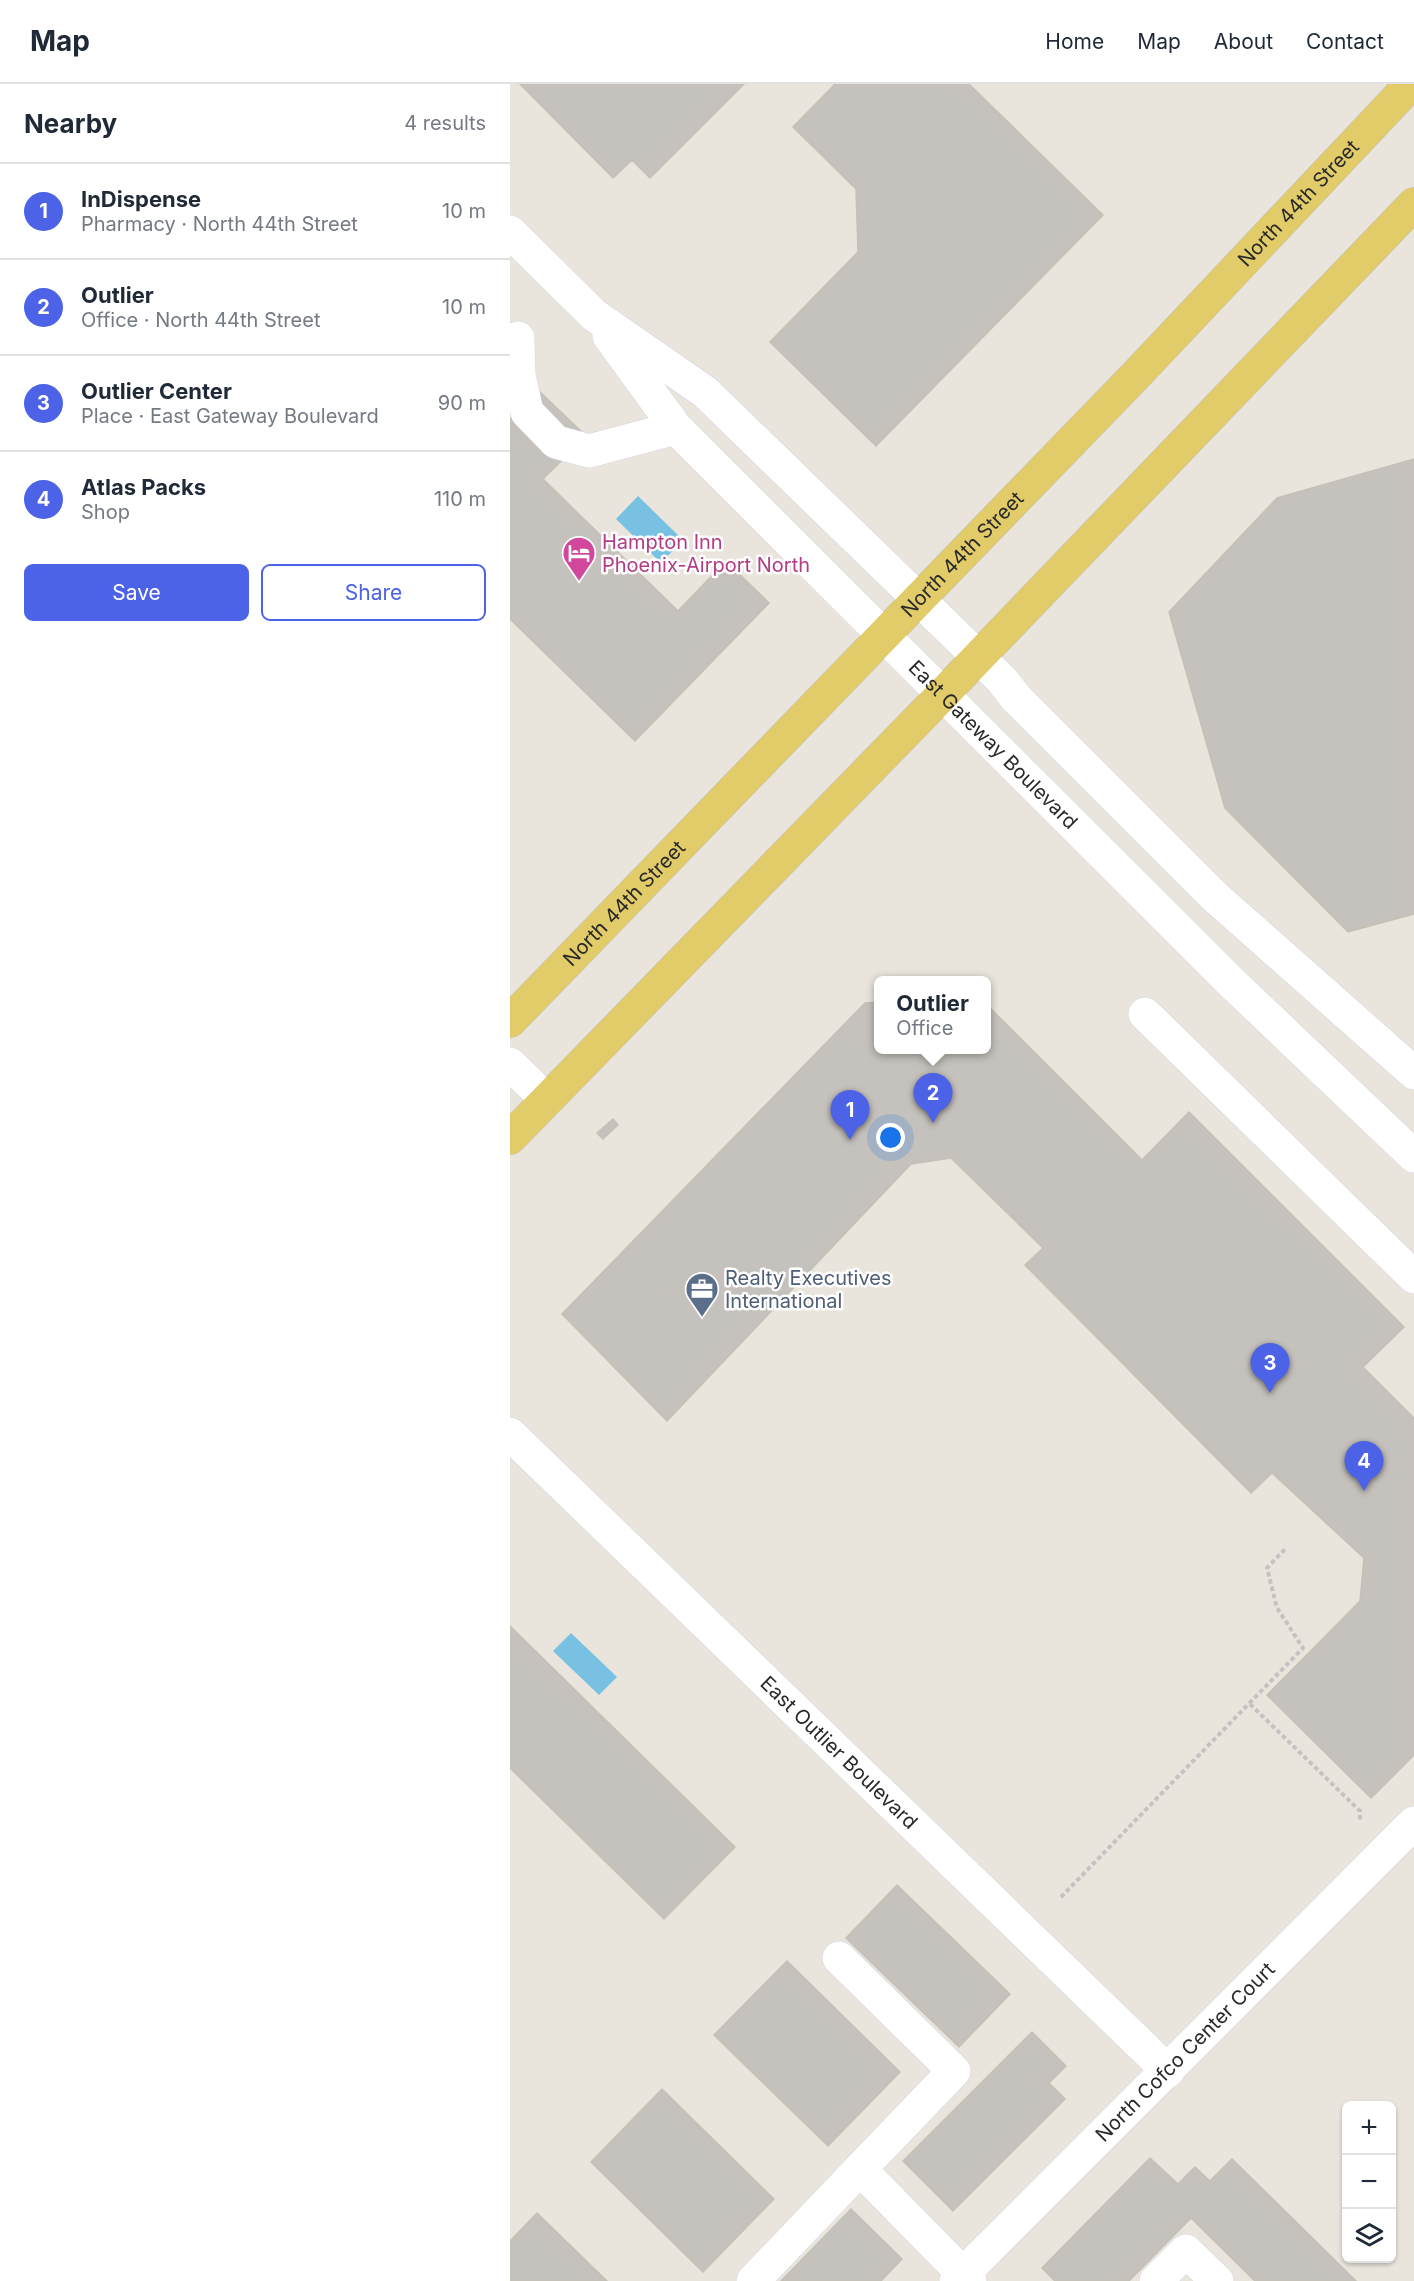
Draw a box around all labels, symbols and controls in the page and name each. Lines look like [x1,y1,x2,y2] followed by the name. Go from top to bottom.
[30,24,90,58] text: Map
[1045,29,1104,54] text: Home
[1137,29,1181,54] text: Map
[1214,29,1273,54] text: About
[1306,29,1384,54] text: Contact
[24,108,117,139] text: Nearby
[404,111,486,135] text: 4 results
[1233,135,1364,271] street label: North 44th Street
[81,186,201,212] text: InDispense
[39,199,48,223] text: 1
[442,199,486,223] text: 10 m
[81,212,358,236] text: Pharmacy · North 44th Street
[81,282,154,308] text: Outlier
[37,295,50,319] text: 2
[442,295,486,319] text: 10 m
[81,308,320,332] text: Office · North 44th Street
[81,378,232,404] text: Outlier Center
[37,391,50,415] text: 3
[438,391,486,415] text: 90 m
[81,404,379,428] text: Place · East Gateway Boulevard
[81,474,206,500] text: Atlas Packs
[896,486,1029,622] street label: North 44th Street
[37,487,50,511] text: 4
[434,487,486,511] text: 110 m
[81,500,130,524] text: Shop
[602,530,810,577] place label: Hampton Inn Phoenix-Airport North
[561,535,597,582] hotel icon: Hampton Inn Phoenix-Airport North
[24,564,249,621] button: Save
[261,564,486,621] button: Share
[904,655,1083,834] street label: East Gateway Boulevard
[558,835,691,971] street label: North 44th Street
[874,976,991,1054] popup
[896,990,969,1016] text: Outlier
[896,1016,953,1040] text: Office
[914,1074,952,1123] pin: 2
[830,1090,870,1140] pin: 1
[876,1123,905,1152] your location
[725,1266,891,1313] place label: Realty Executives International
[684,1271,720,1318] office icon: Realty Executives International
[1250,1344,1290,1393] pin: 3
[1344,1442,1384,1491] pin: 4
[756,1671,923,1834] street label: East Outlier Boulevard
[1091,1957,1280,2146] street label: North Cofco Center Court
[1342,2101,1396,2263] map controls
[1342,2101,1396,2155] button: +
[1342,2155,1396,2209] button: −
[1342,2209,1396,2263] button: layers

